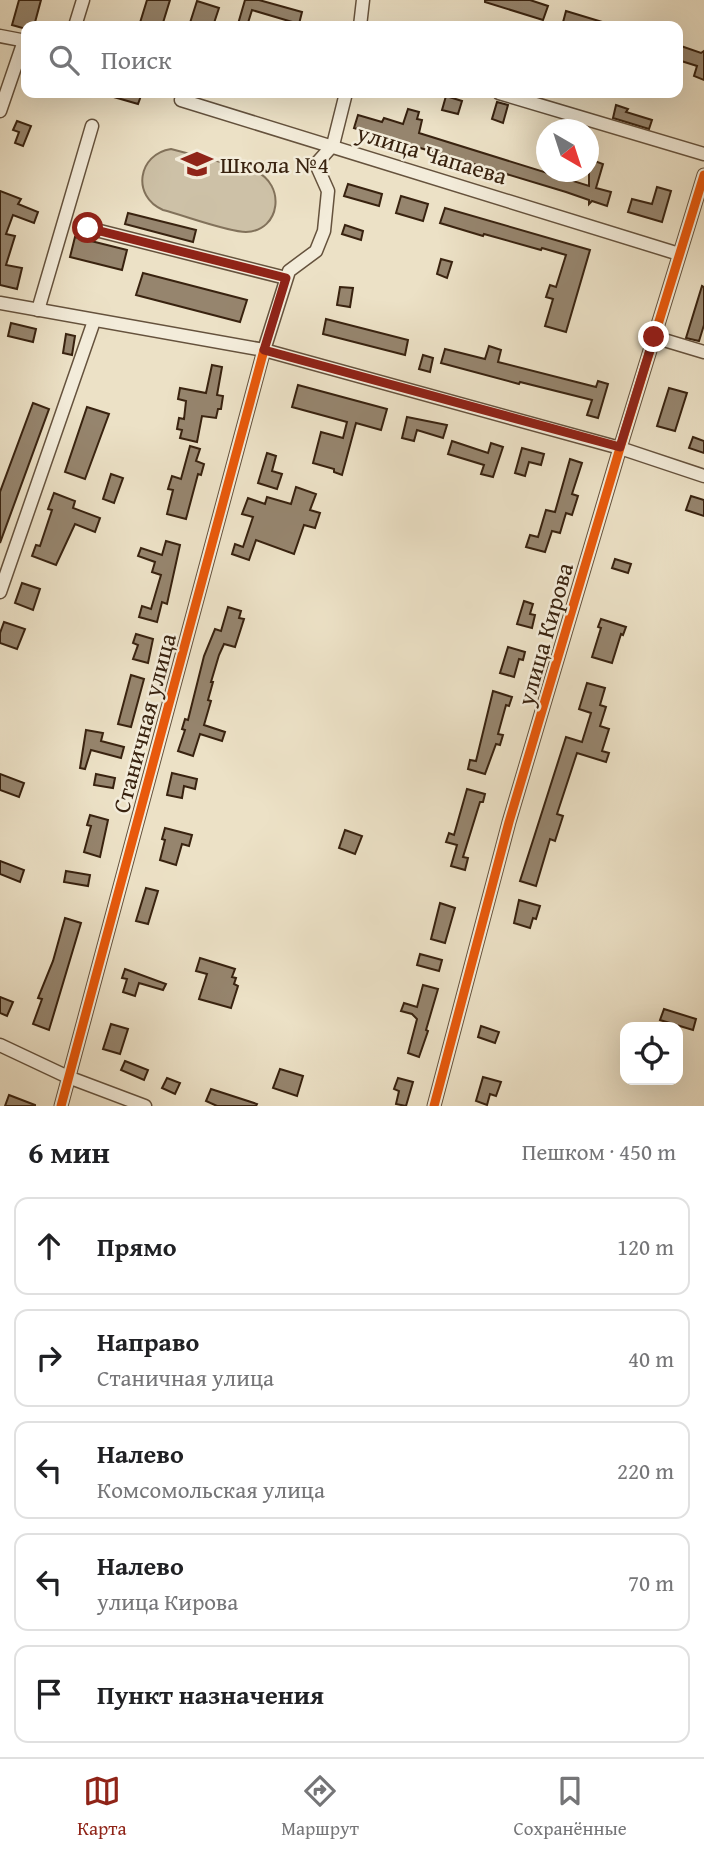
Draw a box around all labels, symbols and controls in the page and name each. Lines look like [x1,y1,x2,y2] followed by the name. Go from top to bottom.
[21,21,683,98] search box
[101,40,172,79] text: Поиск
[45,41,83,79] icon: search
[352,114,512,194] street label: улица Чапаева
[536,119,599,182] north arrow
[180,147,214,181] school or university icon: Школа №4
[220,147,329,182] place label: Школа №4
[72,212,103,243] route start
[638,321,669,352] route end
[508,558,582,711] street label: улица Кирова
[103,629,185,817] street label: Станичная улица
[620,1022,683,1085] map controls
[620,1022,683,1085] button: locate
[28,1130,110,1174] text: 6 мин
[522,1135,676,1168] text: Пешком · 450 m
[30,1227,68,1265] icon: ahead
[97,1227,177,1266] text: Прямо
[617,1230,674,1263] text: 120 m
[97,1322,199,1361] text: Направо
[30,1339,68,1377] icon: right
[628,1342,674,1375] text: 40 m
[97,1361,274,1394] text: Станичная улица
[97,1434,184,1473] text: Налево
[30,1451,68,1489] icon: left
[617,1454,674,1487] text: 220 m
[97,1473,325,1506] text: Комсомольская улица
[97,1546,184,1585] text: Налево
[30,1563,68,1601] icon: left
[628,1566,674,1599] text: 70 m
[97,1585,238,1618] text: улица Кирова
[30,1675,68,1713] icon: arrive
[97,1675,324,1714] text: Пункт назначения
[77,1772,127,1842] tab: Карта
[281,1772,359,1842] tab: Маршрут
[513,1772,627,1842] tab: Сохранённые

